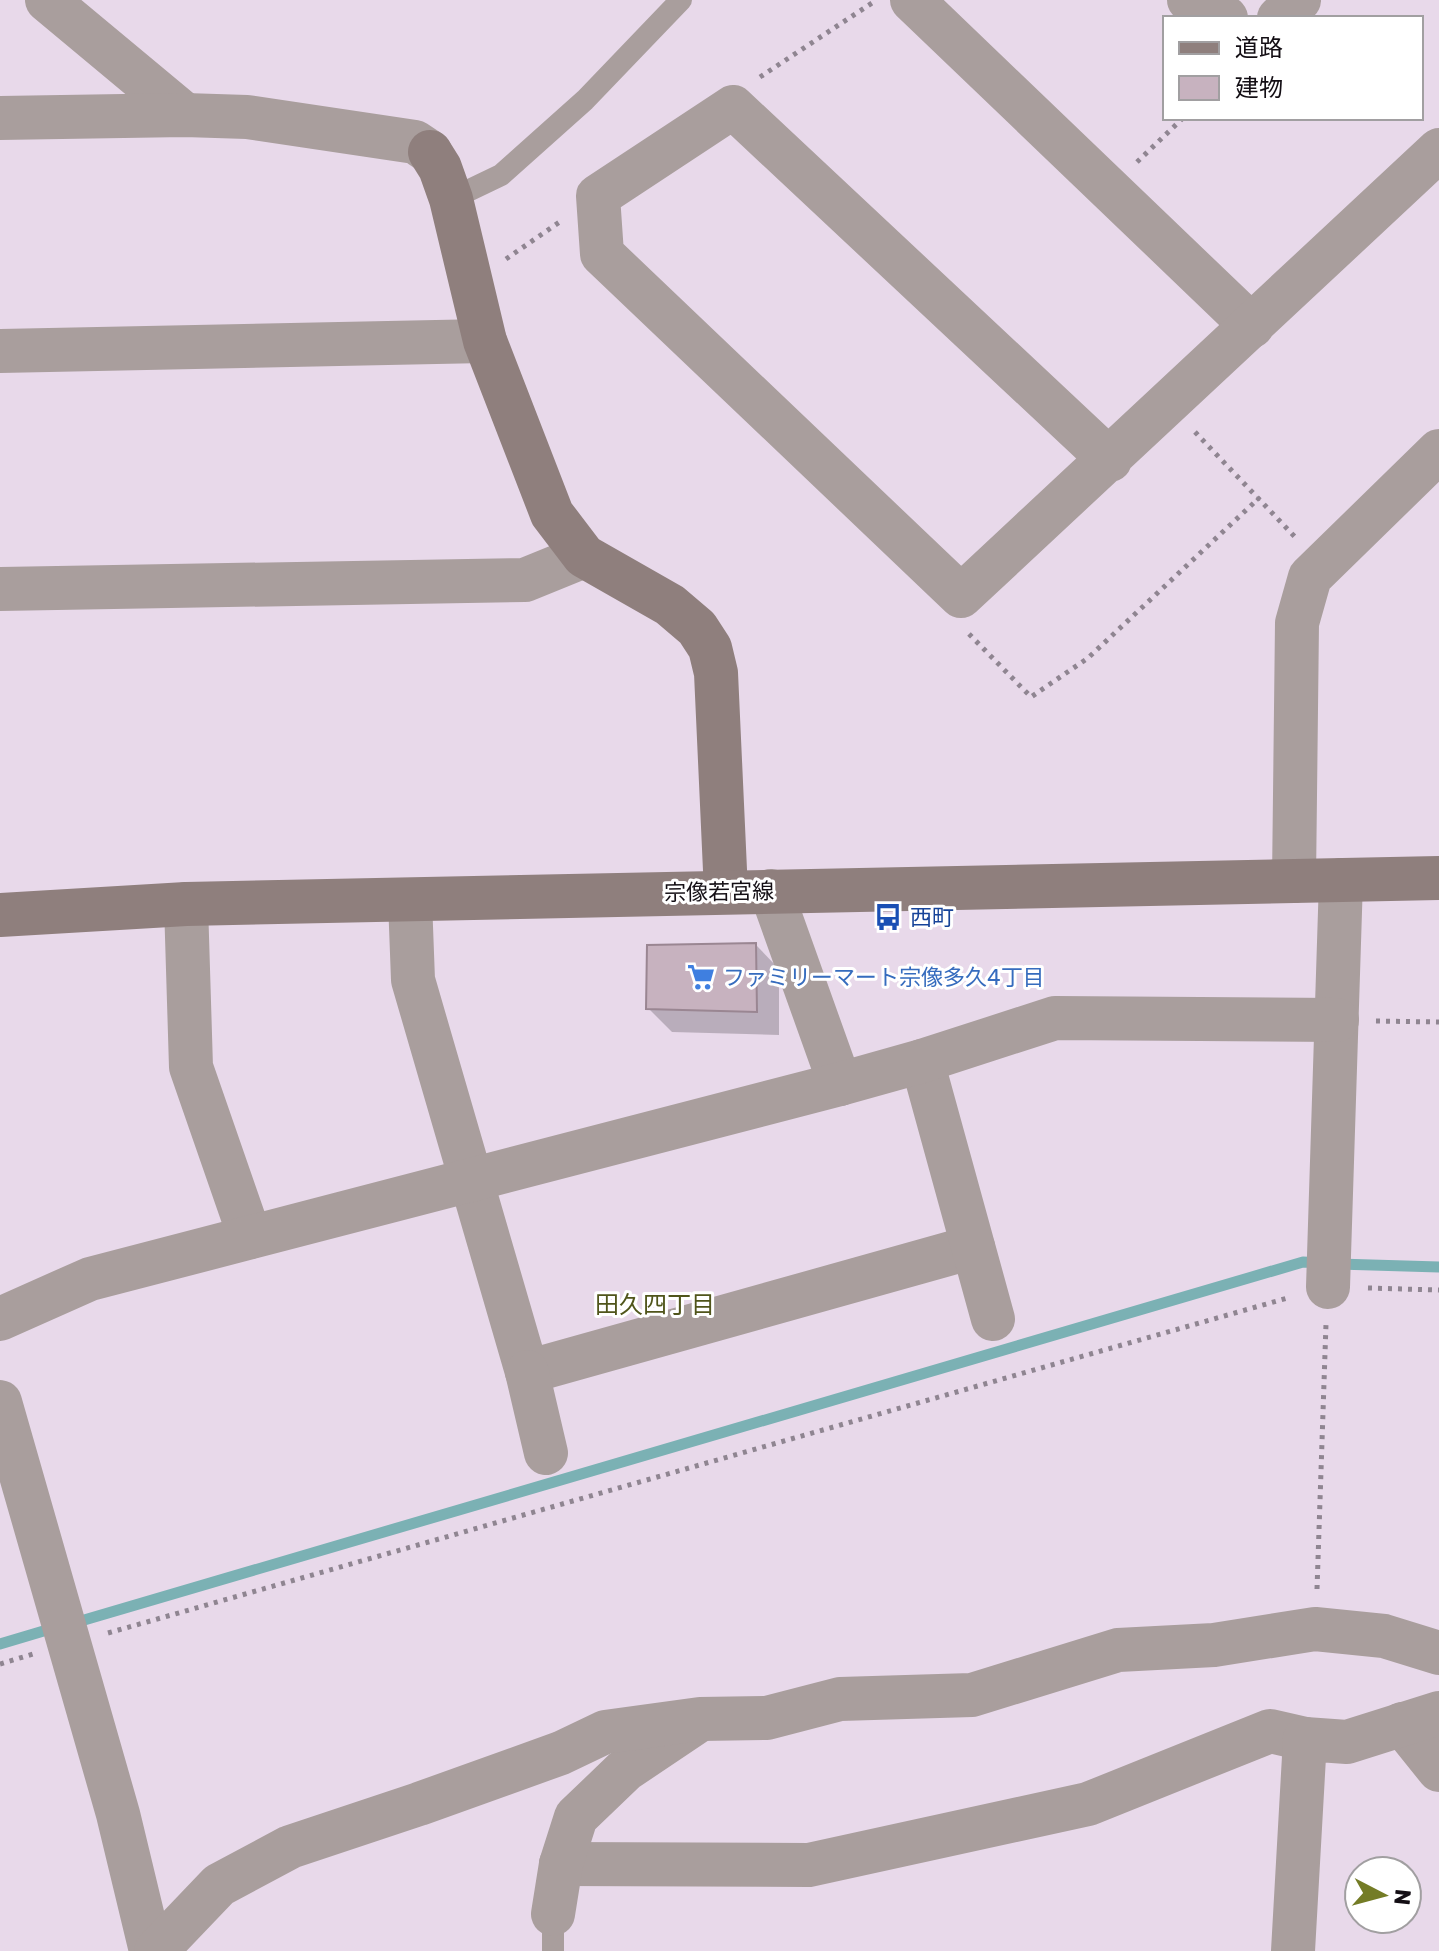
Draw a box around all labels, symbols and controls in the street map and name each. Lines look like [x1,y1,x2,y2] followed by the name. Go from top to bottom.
[1163,16,1423,120] legend
[1235,34,1283,62] text: 道路
[1235,74,1283,102] text: 建物
[664,878,774,906] street label: 宗像若宮線
[873,902,903,932] bus stop icon: 西町
[910,904,954,931] place label: 西町
[686,962,716,992] supermarket icon: ファミリーマート宗像多久4丁目
[723,964,1045,991] place label: ファミリーマート宗像多久4丁目
[595,1291,715,1319] district label: 田久四丁目
[1343,1855,1423,1935] north arrow
[1388,1888,1417,1906] text: N

